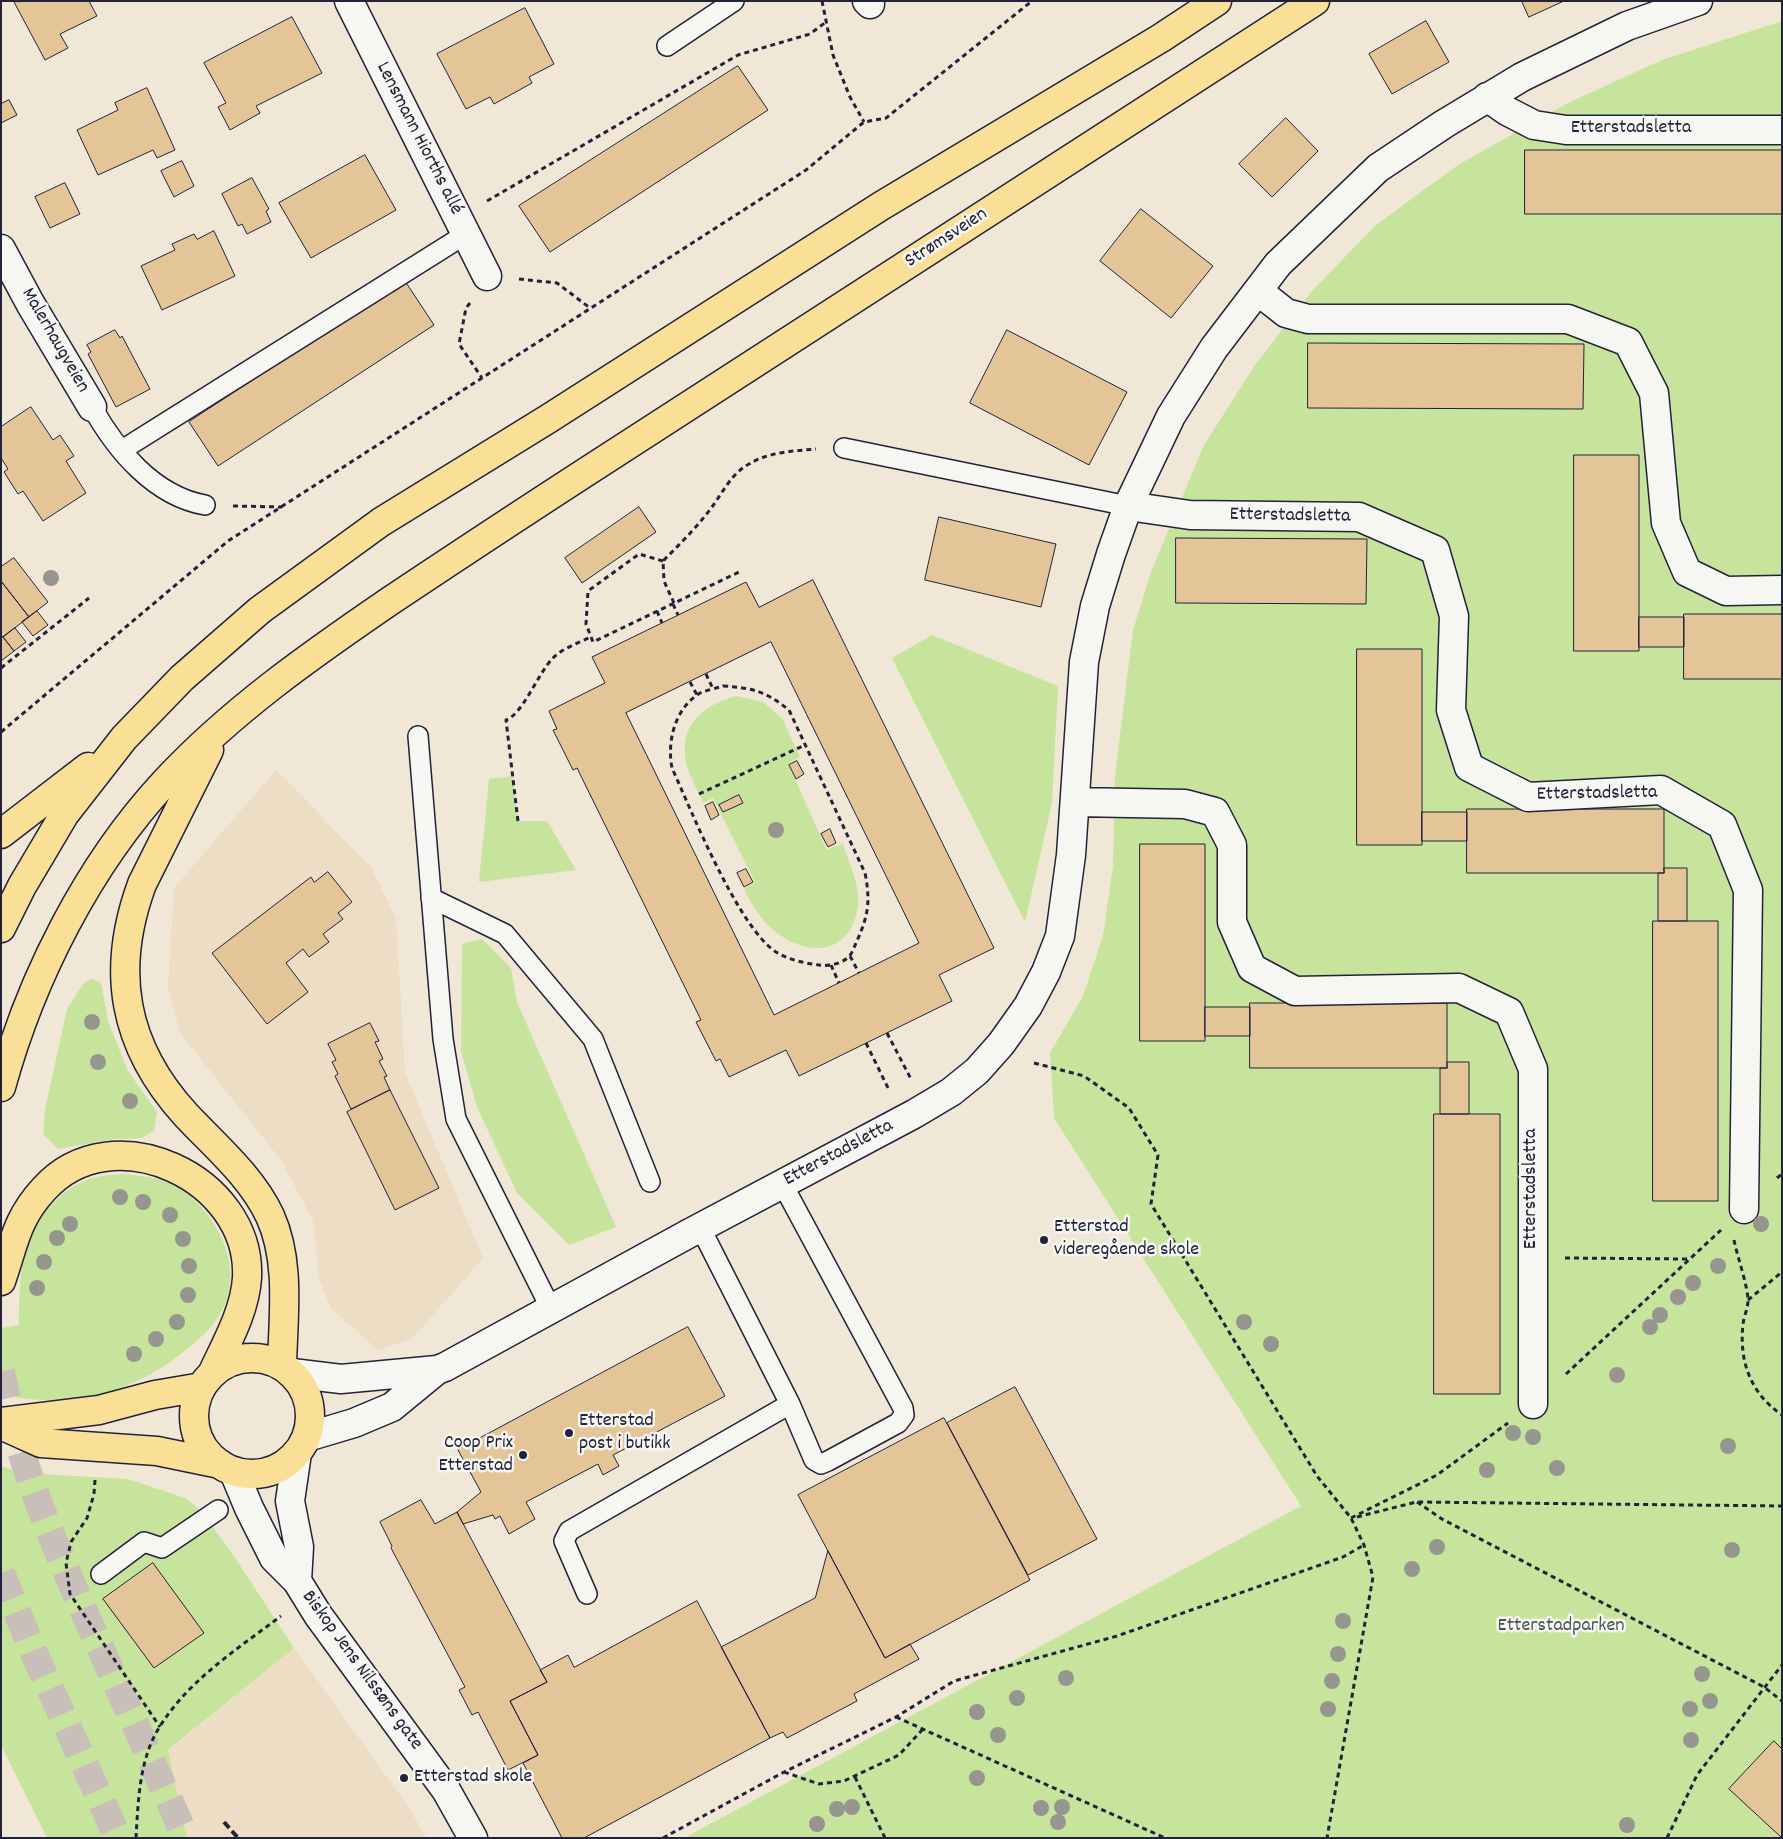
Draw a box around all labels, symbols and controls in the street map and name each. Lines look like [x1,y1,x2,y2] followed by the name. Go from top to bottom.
[369,59,467,219] street label: Lensmann Hiorths allé
[1571,117,1691,141] street label: Etterstadsletta
[901,203,993,275] street label: Strømsveien
[14,284,94,398] street label: Malerhaugveien
[1229,504,1351,530] street label: Etterstadsletta
[1536,782,1658,808] street label: Etterstadsletta
[780,1115,898,1193] street label: Etterstadsletta
[1520,1129,1544,1249] street label: Etterstadsletta
[1054,1216,1199,1263] place label: Etterstad videregående skole
[1038,1234,1050,1246] marker: Etterstad videregående skole
[579,1410,670,1457] place label: Etterstad post i butikk
[563,1427,575,1439] marker: Etterstad post i butikk
[438,1432,513,1479] place label: Coop Prix Etterstad
[517,1449,529,1461] marker: Coop Prix Etterstad
[295,1587,427,1755] street label: Biskop Jens Nilssøns gate
[1498,1615,1624,1639] park label: Etterstadparken
[414,1766,532,1790] place label: Etterstad skole
[398,1772,410,1784] marker: Etterstad skole

